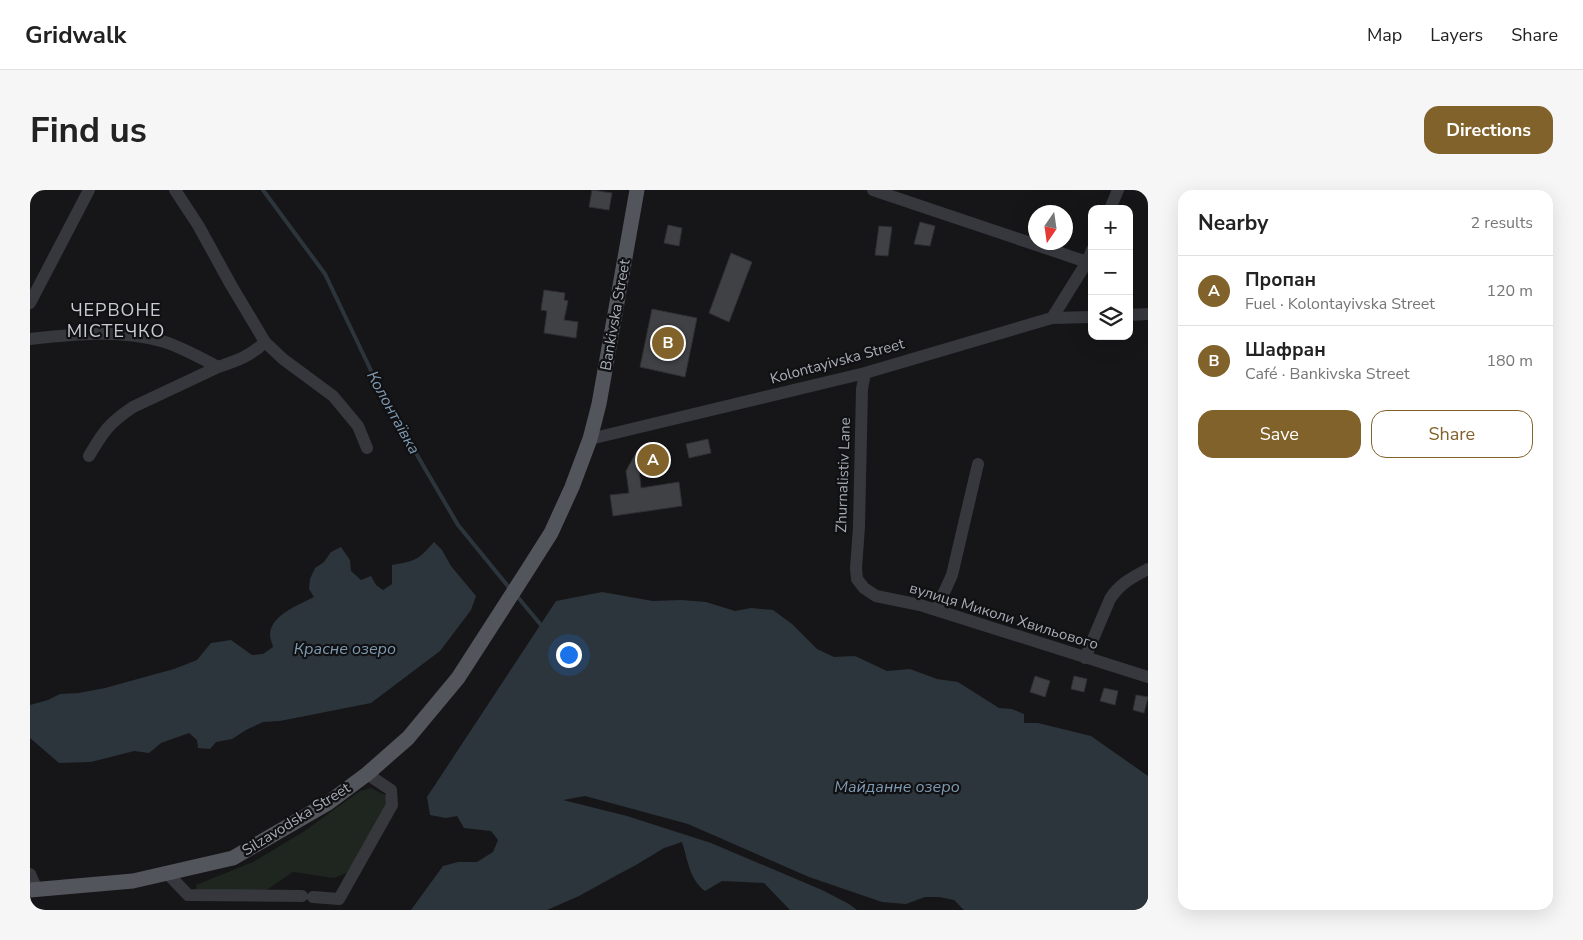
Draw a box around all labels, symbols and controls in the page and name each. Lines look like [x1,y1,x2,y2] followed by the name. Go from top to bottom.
[25,19,126,51] text: Gridwalk
[1367,23,1402,47] text: Map
[1430,23,1483,47] text: Layers
[1511,23,1558,47] text: Share
[1424,106,1553,154] button: Directions
[30,107,147,154] text: Find us
[1028,205,1073,250] north arrow
[1088,205,1133,340] map controls
[1088,205,1133,250] button: +
[1198,209,1268,237] text: Nearby
[1471,212,1533,234] text: 2 results
[1088,250,1133,295] button: −
[595,257,635,372] street label: Bankivska Street
[1245,267,1316,293] text: Пропан
[1208,280,1220,302] text: A
[1486,280,1533,302] text: 120 m
[1245,293,1435,315] text: Fuel · Kolontayivska Street
[1088,295,1133,340] button: layers
[67,298,165,343] district label: ЧЕРВОНЕ МІСТЕЧКО
[652,324,684,362] pin: B
[768,333,907,389] street label: Kolontayivska Street
[1245,337,1326,363] text: Шафран
[1208,350,1220,372] text: B
[1486,350,1533,372] text: 180 m
[1245,363,1410,385] text: Café · Bankivska Street
[361,367,425,458] water label: Колонтаївка
[1198,410,1361,458] button: Save
[1371,410,1533,458] button: Share
[831,417,855,533] street label: Zhurnalistiv Lane
[637,441,669,479] pin: A
[907,578,1101,654] street label: вулиця Миколи Хвильового
[294,638,396,660] water label: Красне озеро
[556,642,582,668] your location
[834,776,960,798] water label: Майданне озеро
[238,777,354,860] street label: Silzavodska Street

